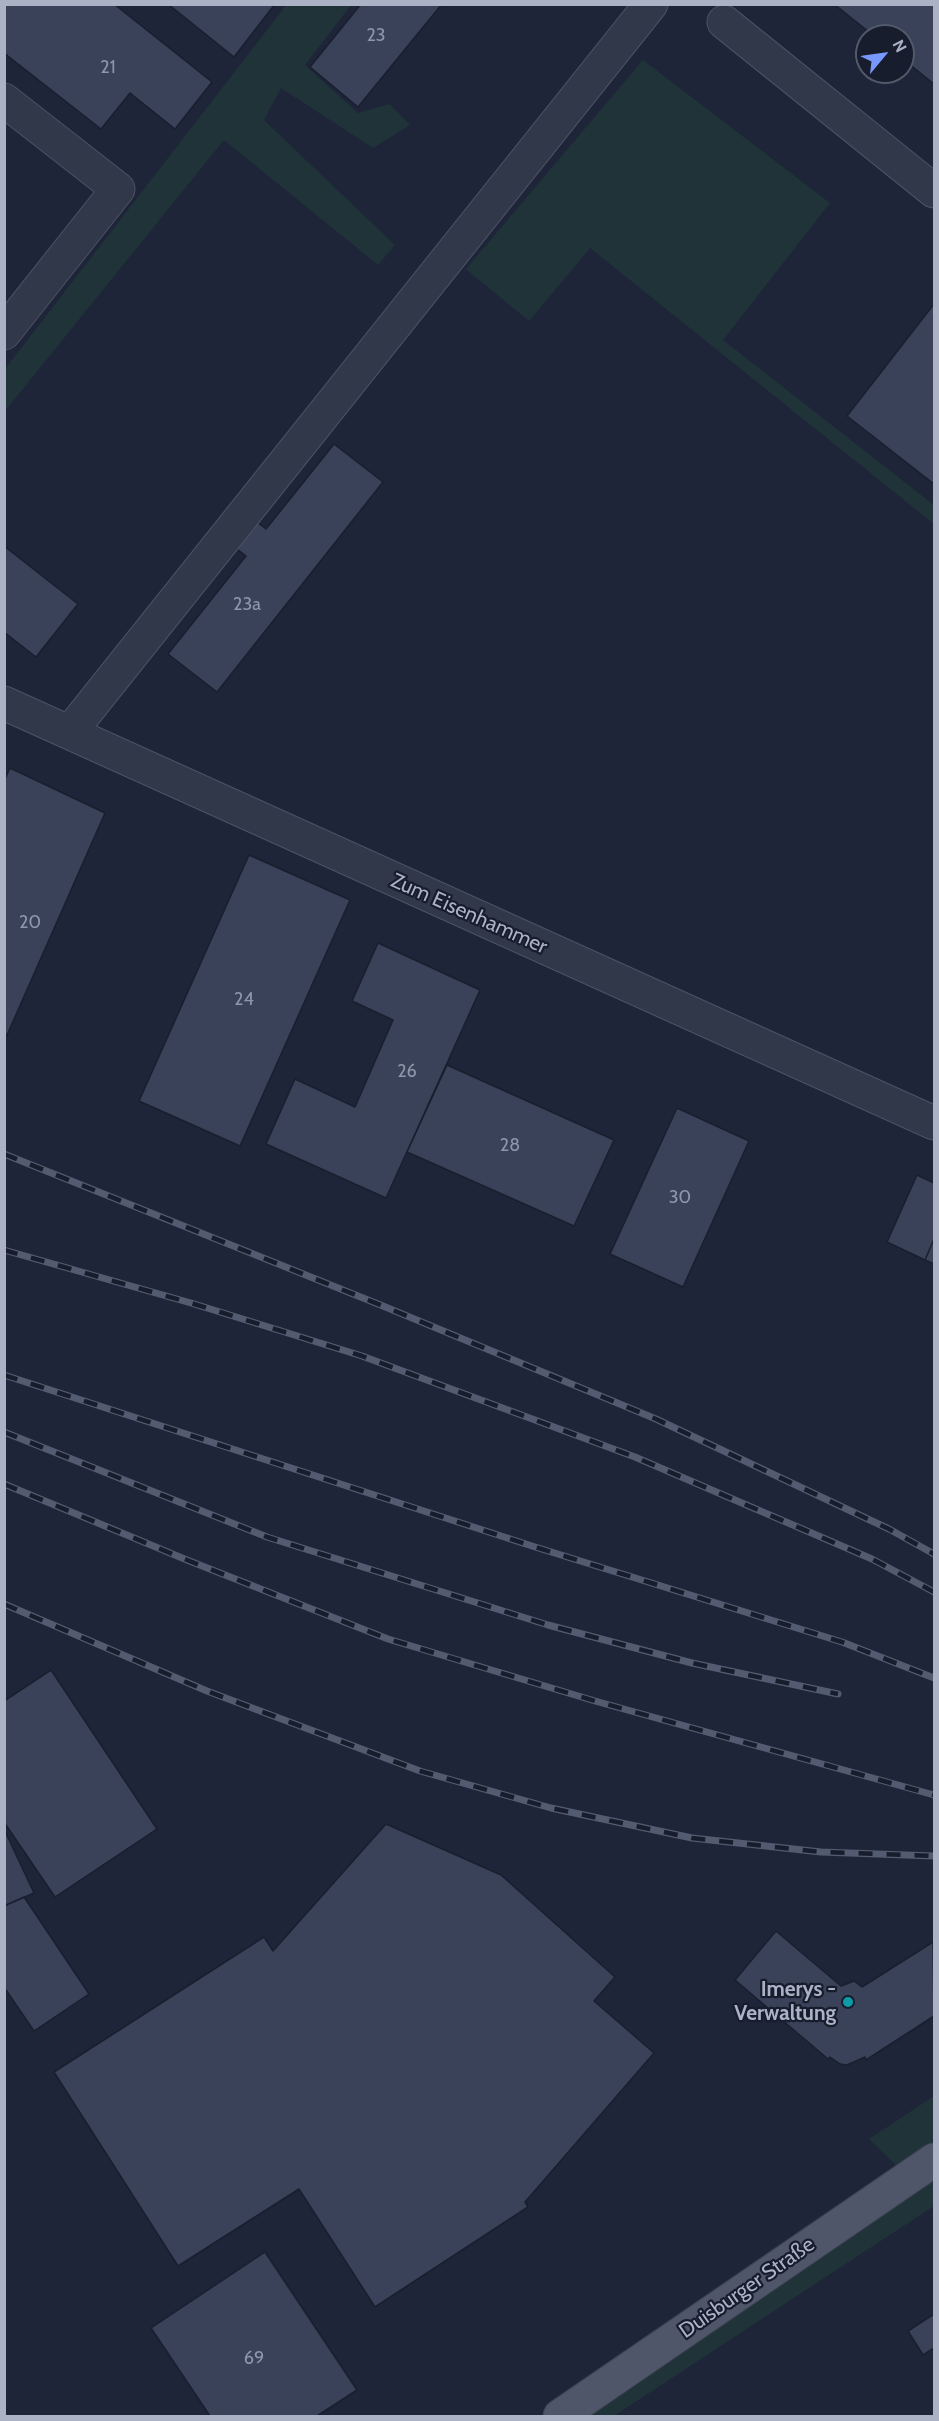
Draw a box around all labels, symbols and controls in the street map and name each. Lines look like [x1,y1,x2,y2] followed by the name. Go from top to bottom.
[855,24,915,84] north arrow
[366,25,386,47] house number: 23
[888,36,910,56] text: N
[100,57,116,79] house number: 21
[233,594,261,616] house number: 23a
[387,868,551,960] street label: Zum Eisenhammer
[19,912,41,934] house number: 20
[234,989,254,1011] house number: 24
[397,1061,417,1083] house number: 26
[500,1135,520,1157] house number: 28
[669,1187,691,1209] house number: 30
[734,1977,836,2027] place label: Imerys - Verwaltung
[841,1995,855,2009] marker: Imerys - Verwaltung
[674,2232,820,2344] street label: Duisburger Straße
[244,2348,264,2370] house number: 69

